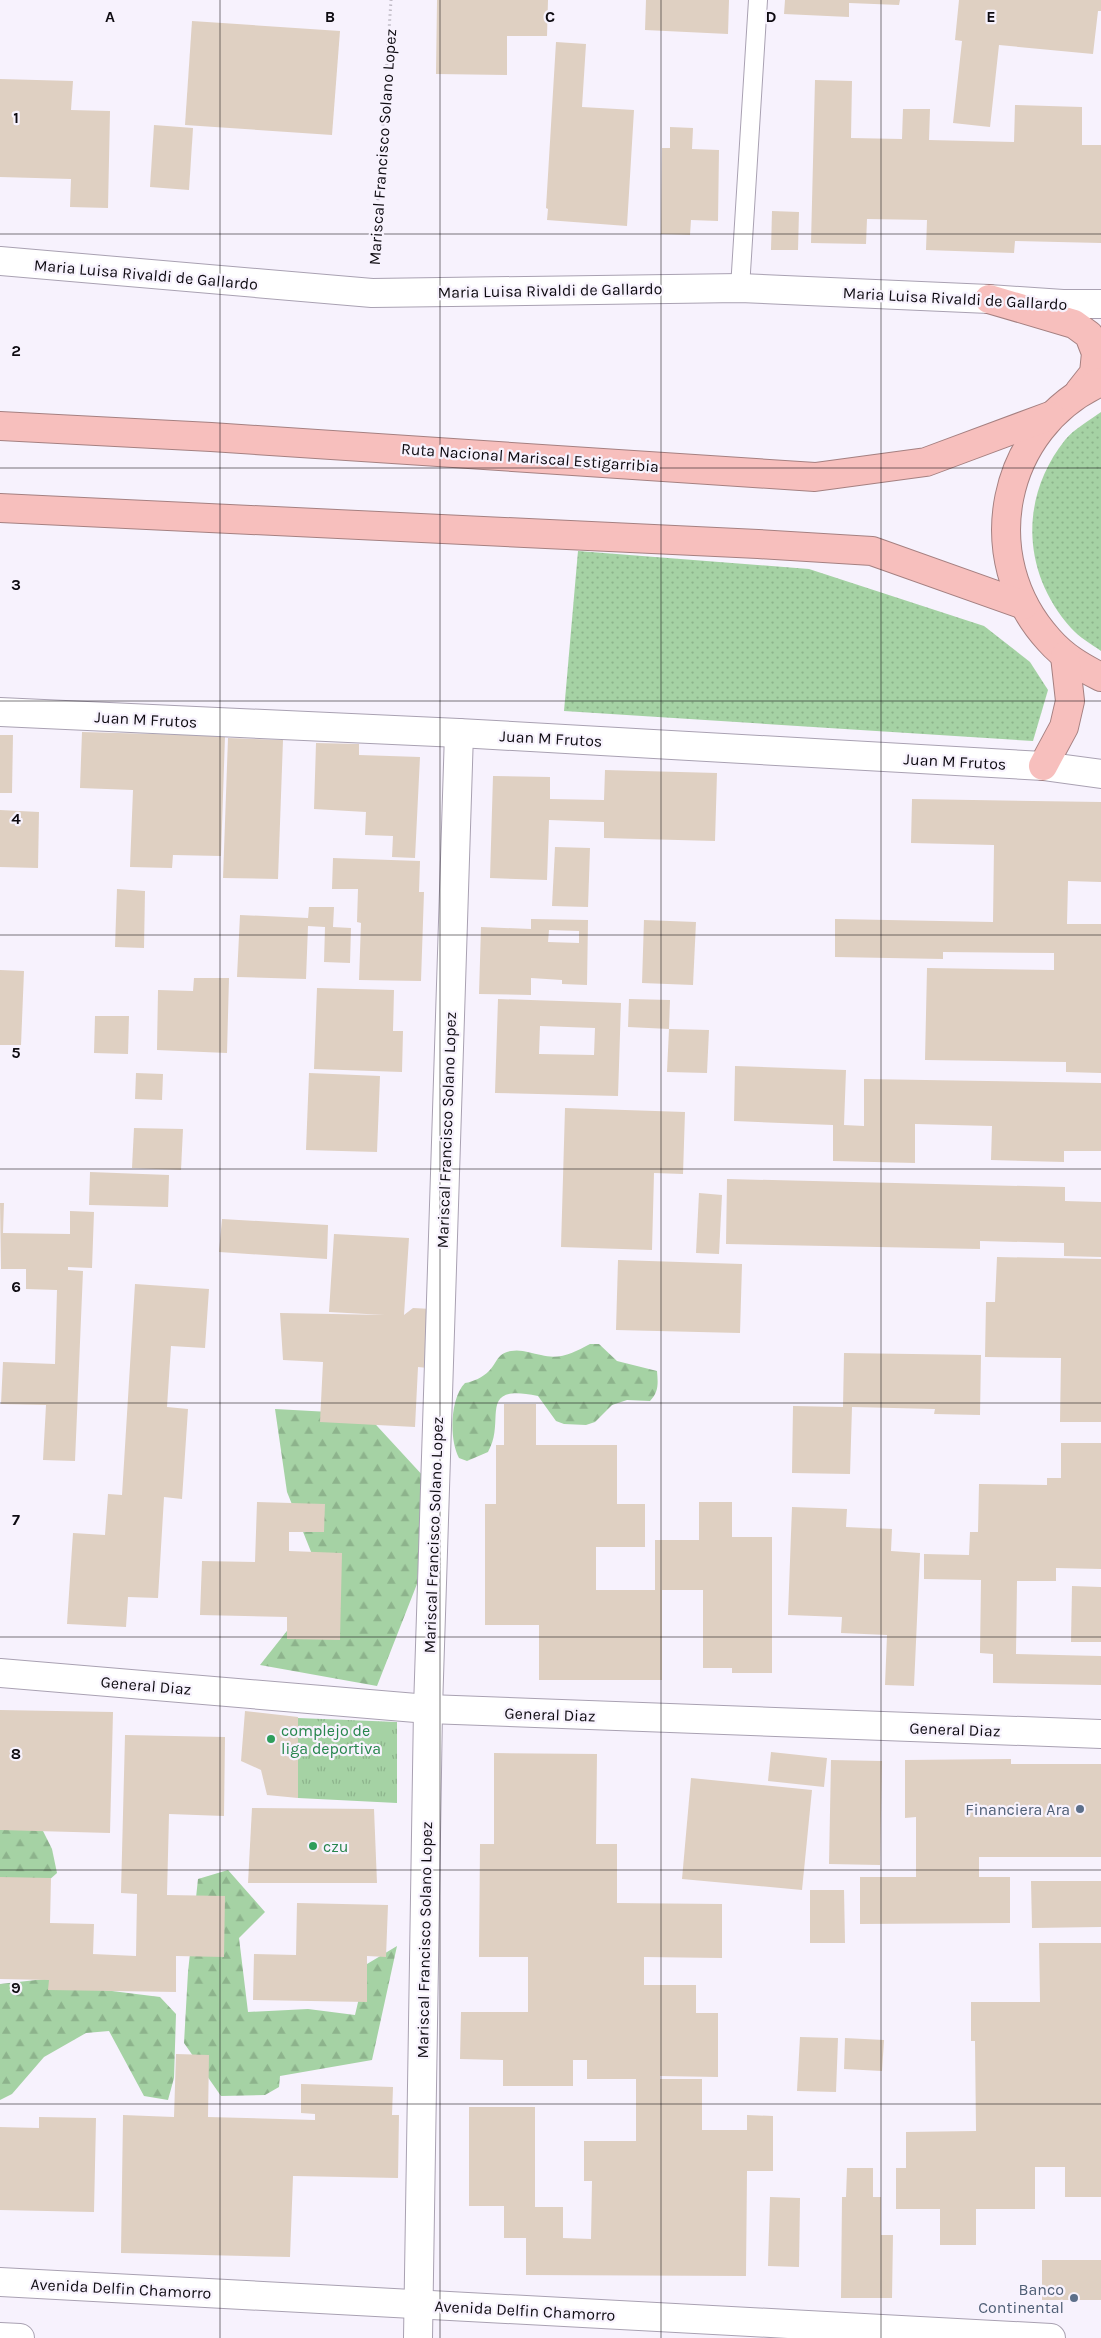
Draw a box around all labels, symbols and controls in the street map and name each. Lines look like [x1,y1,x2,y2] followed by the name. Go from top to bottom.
[105,7,115,26] text: A
[325,7,335,26] text: B
[545,7,555,26] text: C
[766,7,777,26] text: D
[986,7,996,26] text: E
[365,28,400,266] street label: Mariscal Francisco Solano Lopez
[13,108,19,127] text: 1
[33,255,259,294] street label: Maria Luisa Rivaldi de Gallardo
[437,279,663,302] street label: Maria Luisa Rivaldi de Gallardo
[842,283,1068,314] street label: Maria Luisa Rivaldi de Gallardo
[11,341,21,360] text: 2
[400,439,660,476] street label: Ruta Nacional Mariscal Estigarribia
[11,575,21,594] text: 3
[94,707,198,732] street label: Juan M Frutos
[499,726,603,751] street label: Juan M Frutos
[903,749,1007,774] street label: Juan M Frutos
[11,809,21,828] text: 4
[433,1011,460,1249] street label: Mariscal Francisco Solano Lopez
[11,1043,21,1062] text: 5
[11,1277,21,1296] text: 6
[420,1416,447,1654] street label: Mariscal Francisco Solano Lopez
[12,1510,20,1529] text: 7
[100,1672,192,1699] street label: General Diaz
[504,1703,596,1726] street label: General Diaz
[909,1718,1001,1741] street label: General Diaz
[281,1721,381,1758] place label: complejo de liga deportiva
[265,1733,277,1745] marker: complejo de liga deportiva
[11,1744,21,1763] text: 8
[965,1800,1070,1819] place label: Financiera Ara
[1074,1803,1086,1815] marker: Financiera Ara
[413,1821,436,2059] street label: Mariscal Francisco Solano Lopez
[323,1837,349,1856] place label: czu
[307,1840,319,1852] marker: czu
[11,1978,21,1997] text: 9
[30,2274,212,2303] street label: Avenida Delfin Chamorro
[978,2280,1064,2317] place label: Banco Continental
[1068,2292,1080,2304] marker: Banco Continental
[434,2296,616,2325] street label: Avenida Delfin Chamorro

